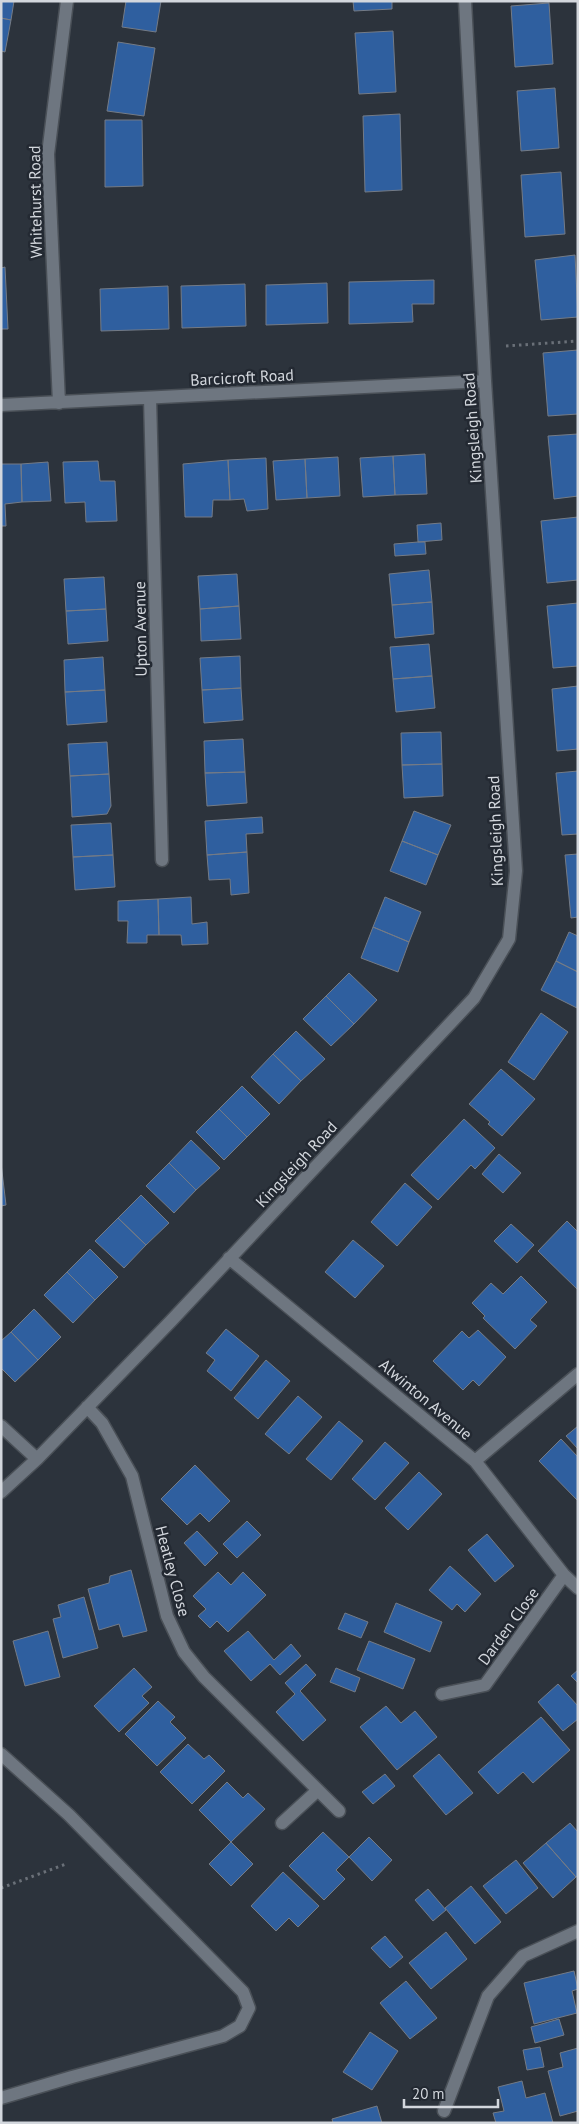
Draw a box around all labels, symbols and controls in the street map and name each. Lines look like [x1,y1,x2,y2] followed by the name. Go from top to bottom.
[24,145,46,259] street label: Whitehurst Road
[190,364,294,390] street label: Barcicroft Road
[458,372,486,484] street label: Kingsleigh Road
[129,581,151,677] street label: Upton Avenue
[483,775,507,887] street label: Kingsleigh Road
[251,1117,341,1211] street label: Kingsleigh Road
[375,1354,477,1444] street label: Alwinton Avenue
[151,1523,195,1619] street label: Heatley Close
[473,1583,543,1669] street label: Darden Close
[404,2076,498,2108] scale bar
[412,2084,445,2103] text: 20 m

